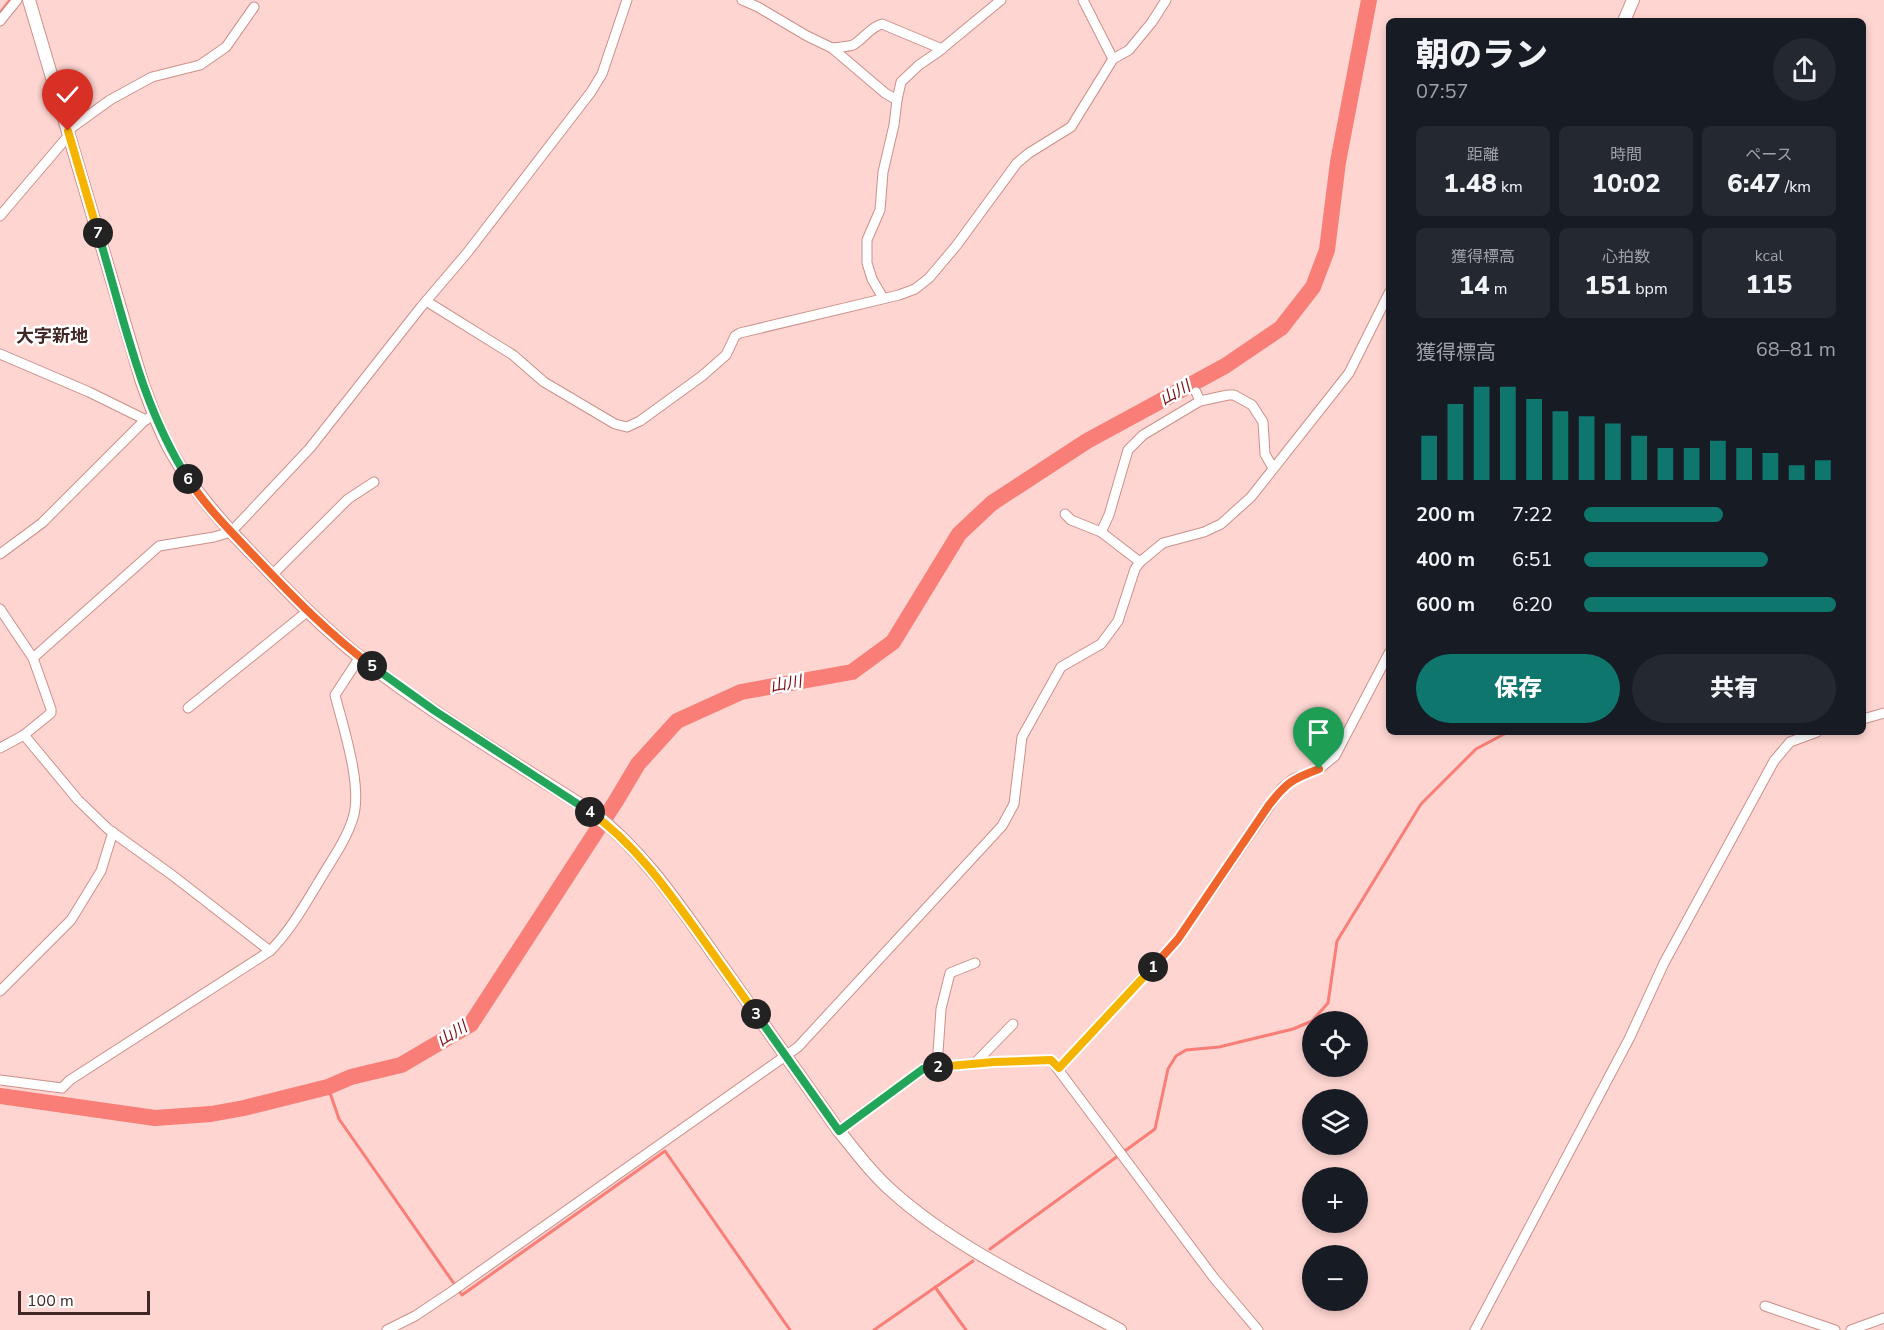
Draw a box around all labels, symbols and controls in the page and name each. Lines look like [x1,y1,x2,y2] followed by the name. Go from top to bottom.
[1416,33,1548,78] text: 朝のラン
[1773,38,1836,101] button: share
[42,69,93,131] pin
[51,78,84,111] icon: check
[1416,78,1469,105] text: 07:57
[1467,144,1499,166] text: 距離
[1610,144,1642,166] text: 時間
[1745,144,1793,166] text: ペース
[1443,166,1497,201] text: 1.48
[1591,166,1661,201] text: 10:02
[1727,166,1781,201] text: 6:47
[1497,176,1523,198] text: km
[1781,176,1811,198] text: /km
[83,218,113,248] pin: 7
[93,222,103,244] text: 7
[1755,245,1783,267] text: kcal
[1451,246,1515,268] text: 獲得標高
[1602,246,1650,268] text: 心拍数
[1746,267,1792,302] text: 115
[1458,268,1490,303] text: 14
[1584,268,1631,303] text: 151
[1490,278,1508,300] text: m
[1631,278,1668,300] text: bpm
[16,324,88,348] district label: 大字新地
[1756,336,1836,363] text: 68–81 m
[1416,339,1496,366] text: 獲得標高
[1156,375,1196,410] water label: 山川
[173,464,203,494] pin: 6
[183,468,193,490] text: 6
[1416,501,1475,528] text: 200 m
[1512,501,1553,528] text: 7:22
[1416,546,1475,573] text: 400 m
[1512,546,1553,573] text: 6:51
[1416,591,1475,618] text: 600 m
[1512,591,1553,618] text: 6:20
[357,651,387,681] pin: 5
[1416,654,1620,723] button: 保存
[1632,654,1836,723] button: 共有
[367,655,377,677] text: 5
[768,670,806,698] water label: 山川
[1293,707,1344,769] pin
[1302,716,1335,749] icon: arrive
[575,797,605,827] pin: 4
[585,801,595,823] text: 4
[1138,952,1168,982] pin: 1
[1148,956,1158,978] text: 1
[741,999,771,1029] pin: 3
[751,1003,761,1025] text: 3
[1302,1011,1368,1311] map controls
[1302,1011,1368,1077] button: locate
[433,1015,473,1052] water label: 山川
[923,1052,953,1082] pin: 2
[933,1056,943,1078] text: 2
[1302,1089,1368,1155] button: layers
[1302,1167,1368,1233] button: +
[1302,1245,1368,1311] button: −
[18,1288,150,1316] scale bar
[27,1290,74,1312] text: 100 m

